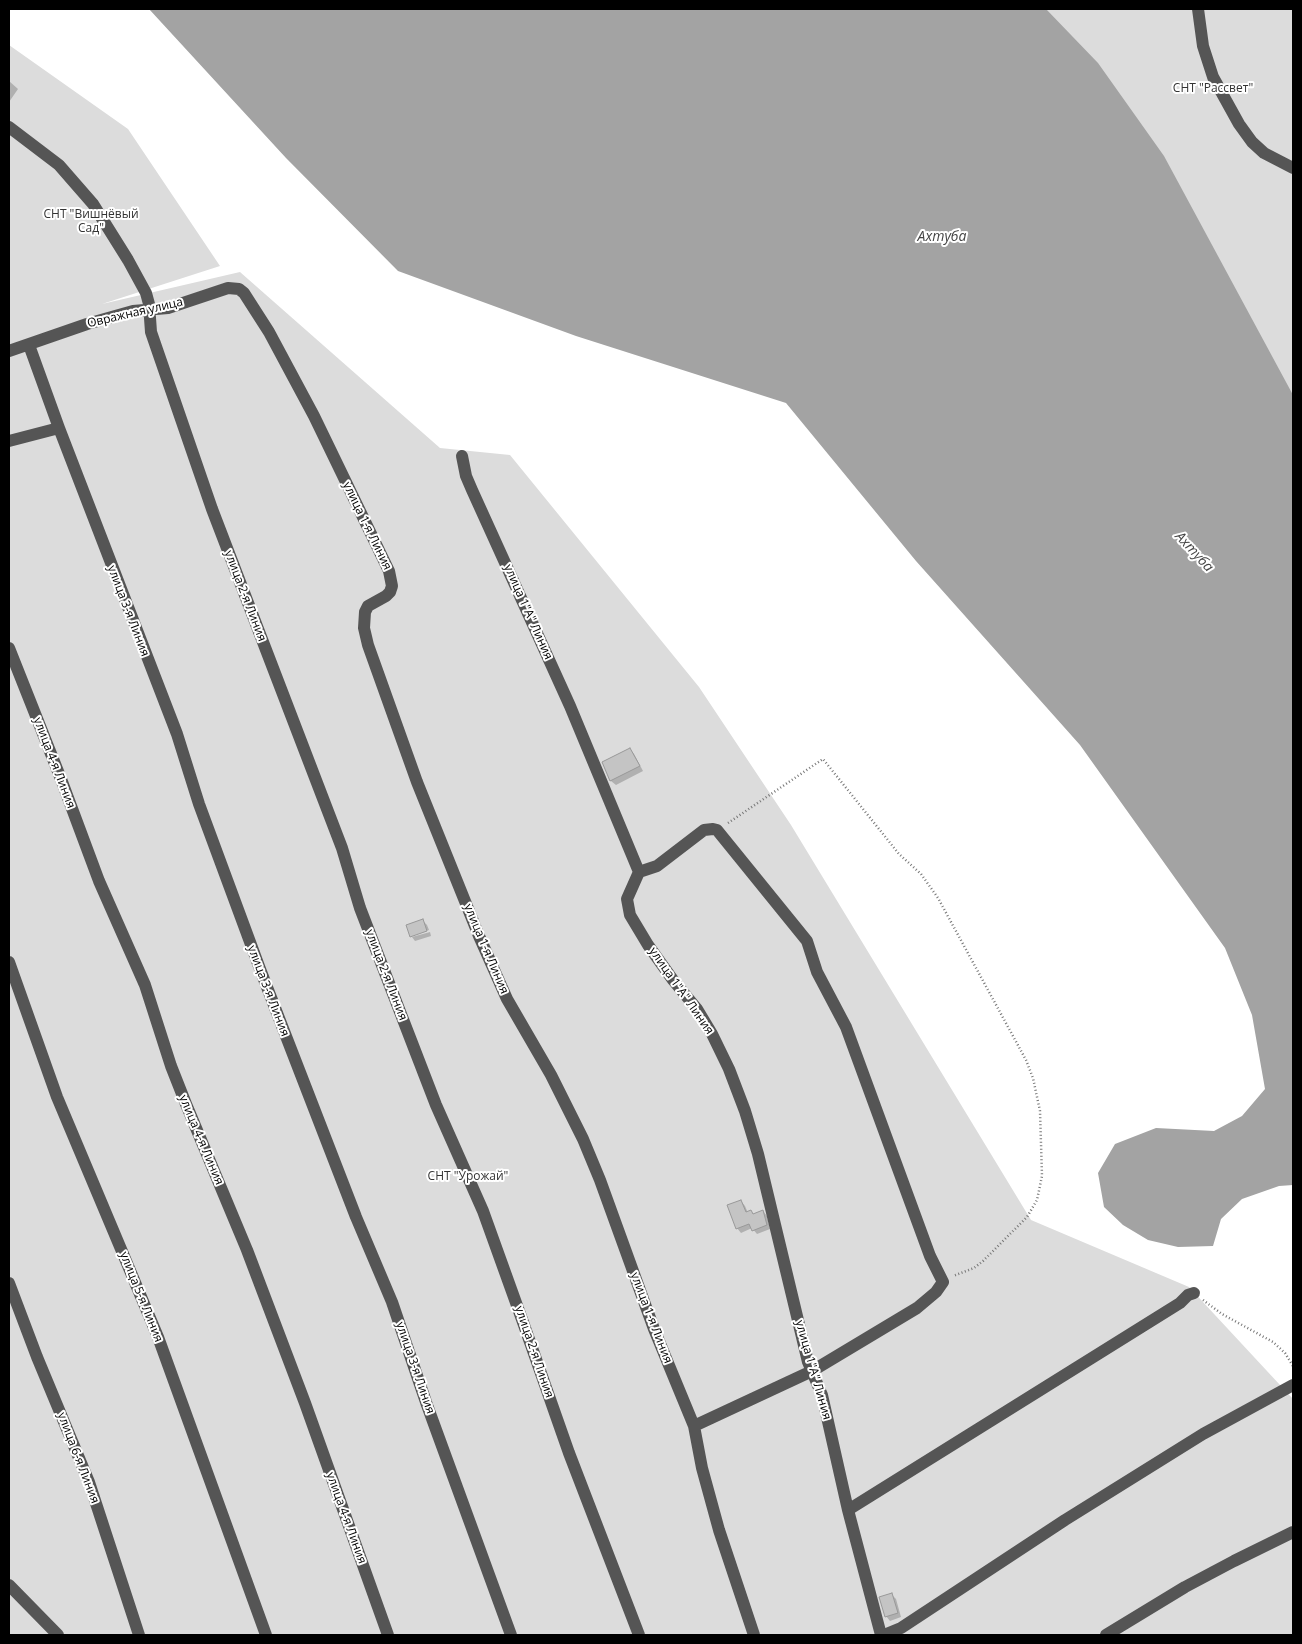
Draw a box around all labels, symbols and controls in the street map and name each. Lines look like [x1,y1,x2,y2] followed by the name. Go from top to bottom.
[1173,82,1253,96] park label: СНТ "Рассвет"
[43,208,139,236] park label: СНТ "Вишнёвый Сад"
[918,229,966,245] water label: Ахтуба
[86,295,184,331] street label: Овражная улица
[339,480,395,572] street label: улица 1-я Линия
[1171,528,1217,576] water label: Ахтуба
[221,549,269,643] street label: улица 2-я Линия
[501,562,555,662] street label: улица 1"А" Линия
[104,564,152,658] street label: улица 3-я Линия
[30,716,78,810] street label: улица 4-я Линия
[461,902,511,996] street label: улица 1-я Линия
[362,928,410,1022] street label: улица 2-я Линия
[244,944,292,1038] street label: улица 3-я Линия
[646,945,716,1037] street label: улица 1"А" Линия
[176,1093,226,1187] street label: улица 4-я Линия
[428,1170,508,1184] park label: СНТ "Урожай"
[116,1250,166,1344] street label: улица 5-я Линия
[627,1271,675,1365] street label: улица 1-я Линия
[512,1304,556,1400] street label: улица 2-я Линия
[792,1319,834,1421] street label: улица 1"А" Линия
[393,1320,437,1416] street label: улица 3-я Линия
[54,1411,102,1505] street label: улица 6-я Линия
[323,1470,369,1566] street label: улица 4-я Линия

